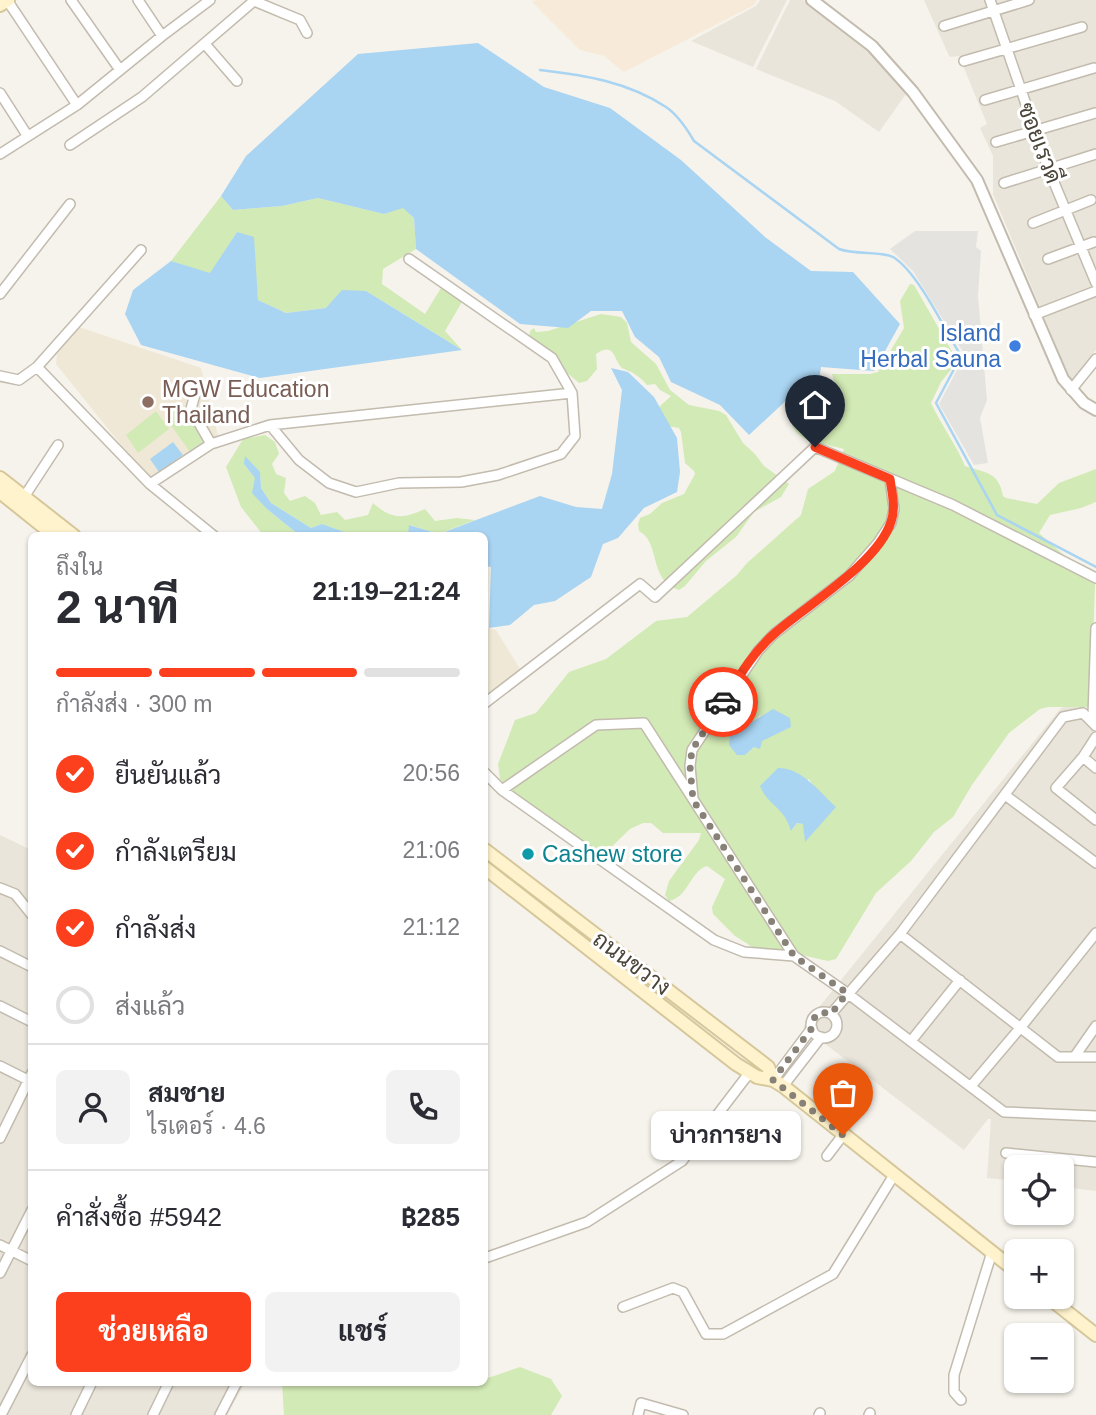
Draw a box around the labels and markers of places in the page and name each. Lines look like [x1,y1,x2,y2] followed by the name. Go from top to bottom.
[860,320,1001,372] place label: Island Herbal Sauna
[1007,338,1023,354] marker: Island Herbal Sauna
[785,375,845,447] pin
[162,376,329,428] place label: MGW Education Thailand
[140,394,156,410] marker: MGW Education Thailand
[542,841,683,867] place label: Cashew store
[520,846,536,862] marker: Cashew store
[813,1063,873,1135] pin
[650,1110,801,1160] callout: บ่าวการยาง

